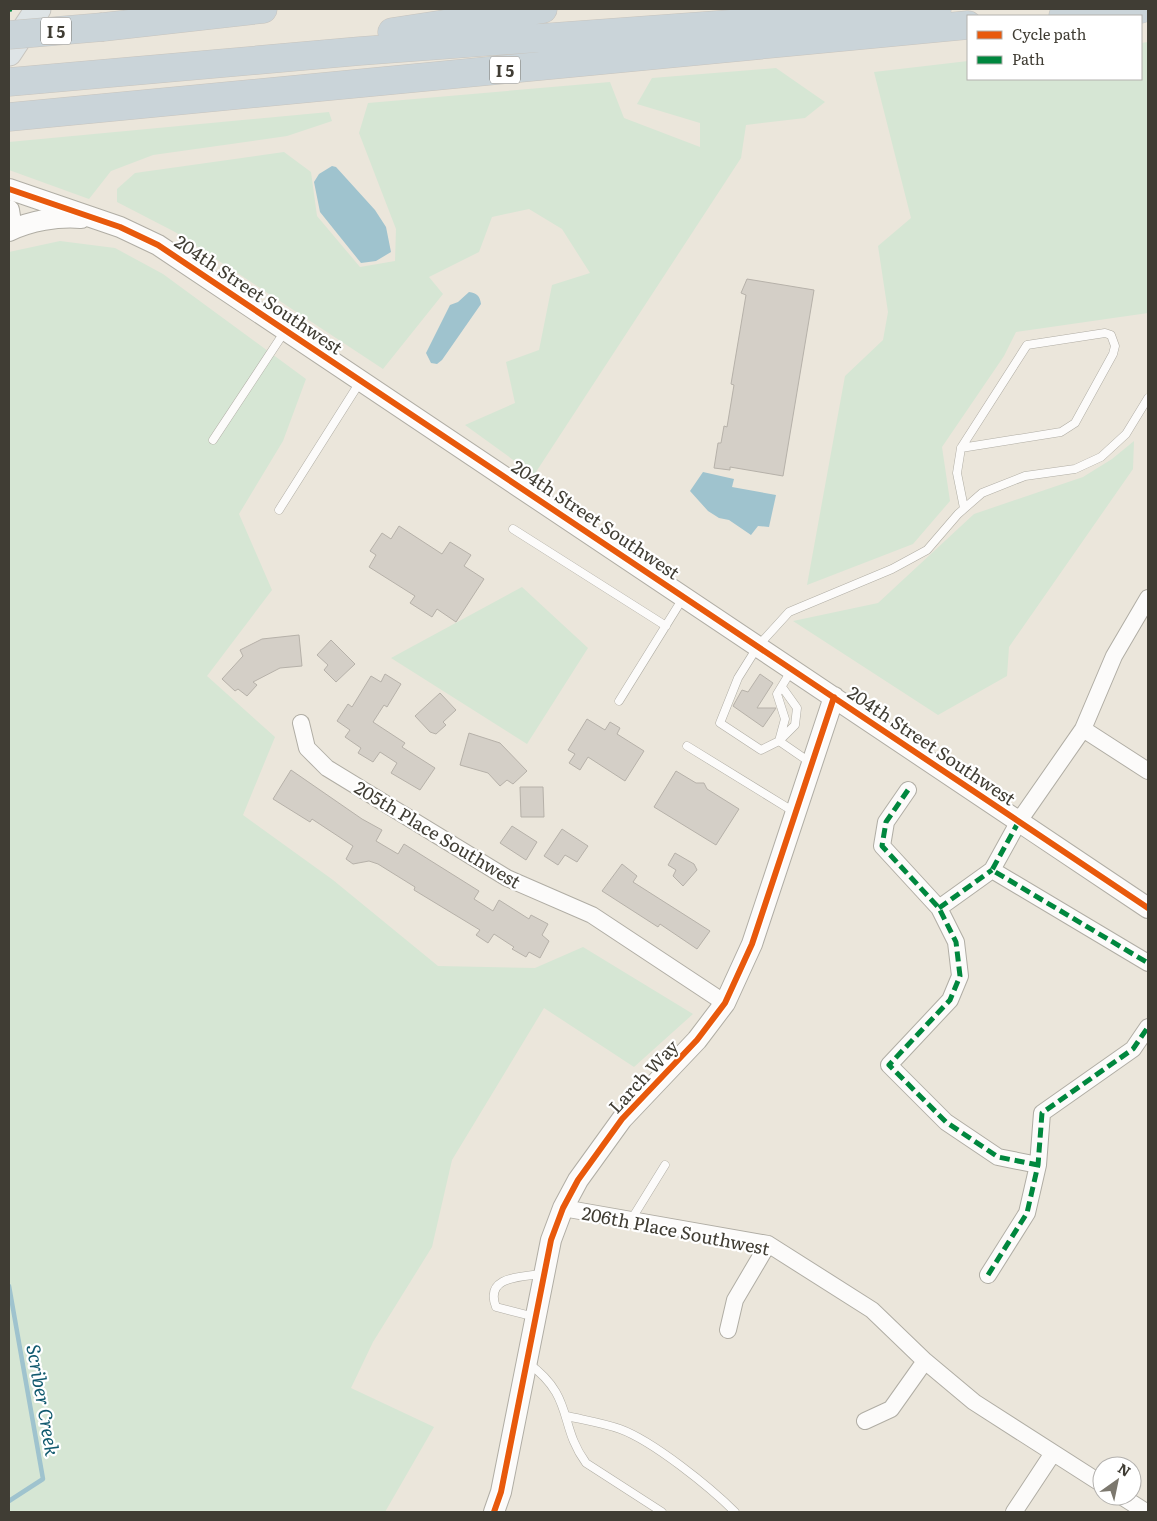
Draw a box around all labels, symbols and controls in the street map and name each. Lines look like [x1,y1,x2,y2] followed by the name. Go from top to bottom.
[967,15,1142,80] legend
[41,18,71,44] road number: I 5
[1012,22,1087,45] text: Cycle path
[1012,47,1045,70] text: Path
[490,56,520,84] road number: I 5
[170,228,349,361] street label: 204th Street Southwest
[507,453,686,586] street label: 204th Street Southwest
[843,679,1022,812] street label: 204th Street Southwest
[350,774,527,895] street label: 205th Place Southwest
[602,1033,685,1119] street label: Larch Way
[580,1199,773,1262] street label: 206th Place Southwest
[20,1342,68,1459] water label: Scriber Creek
[1092,1456,1142,1506] north arrow
[1114,1458,1135,1481] text: N

